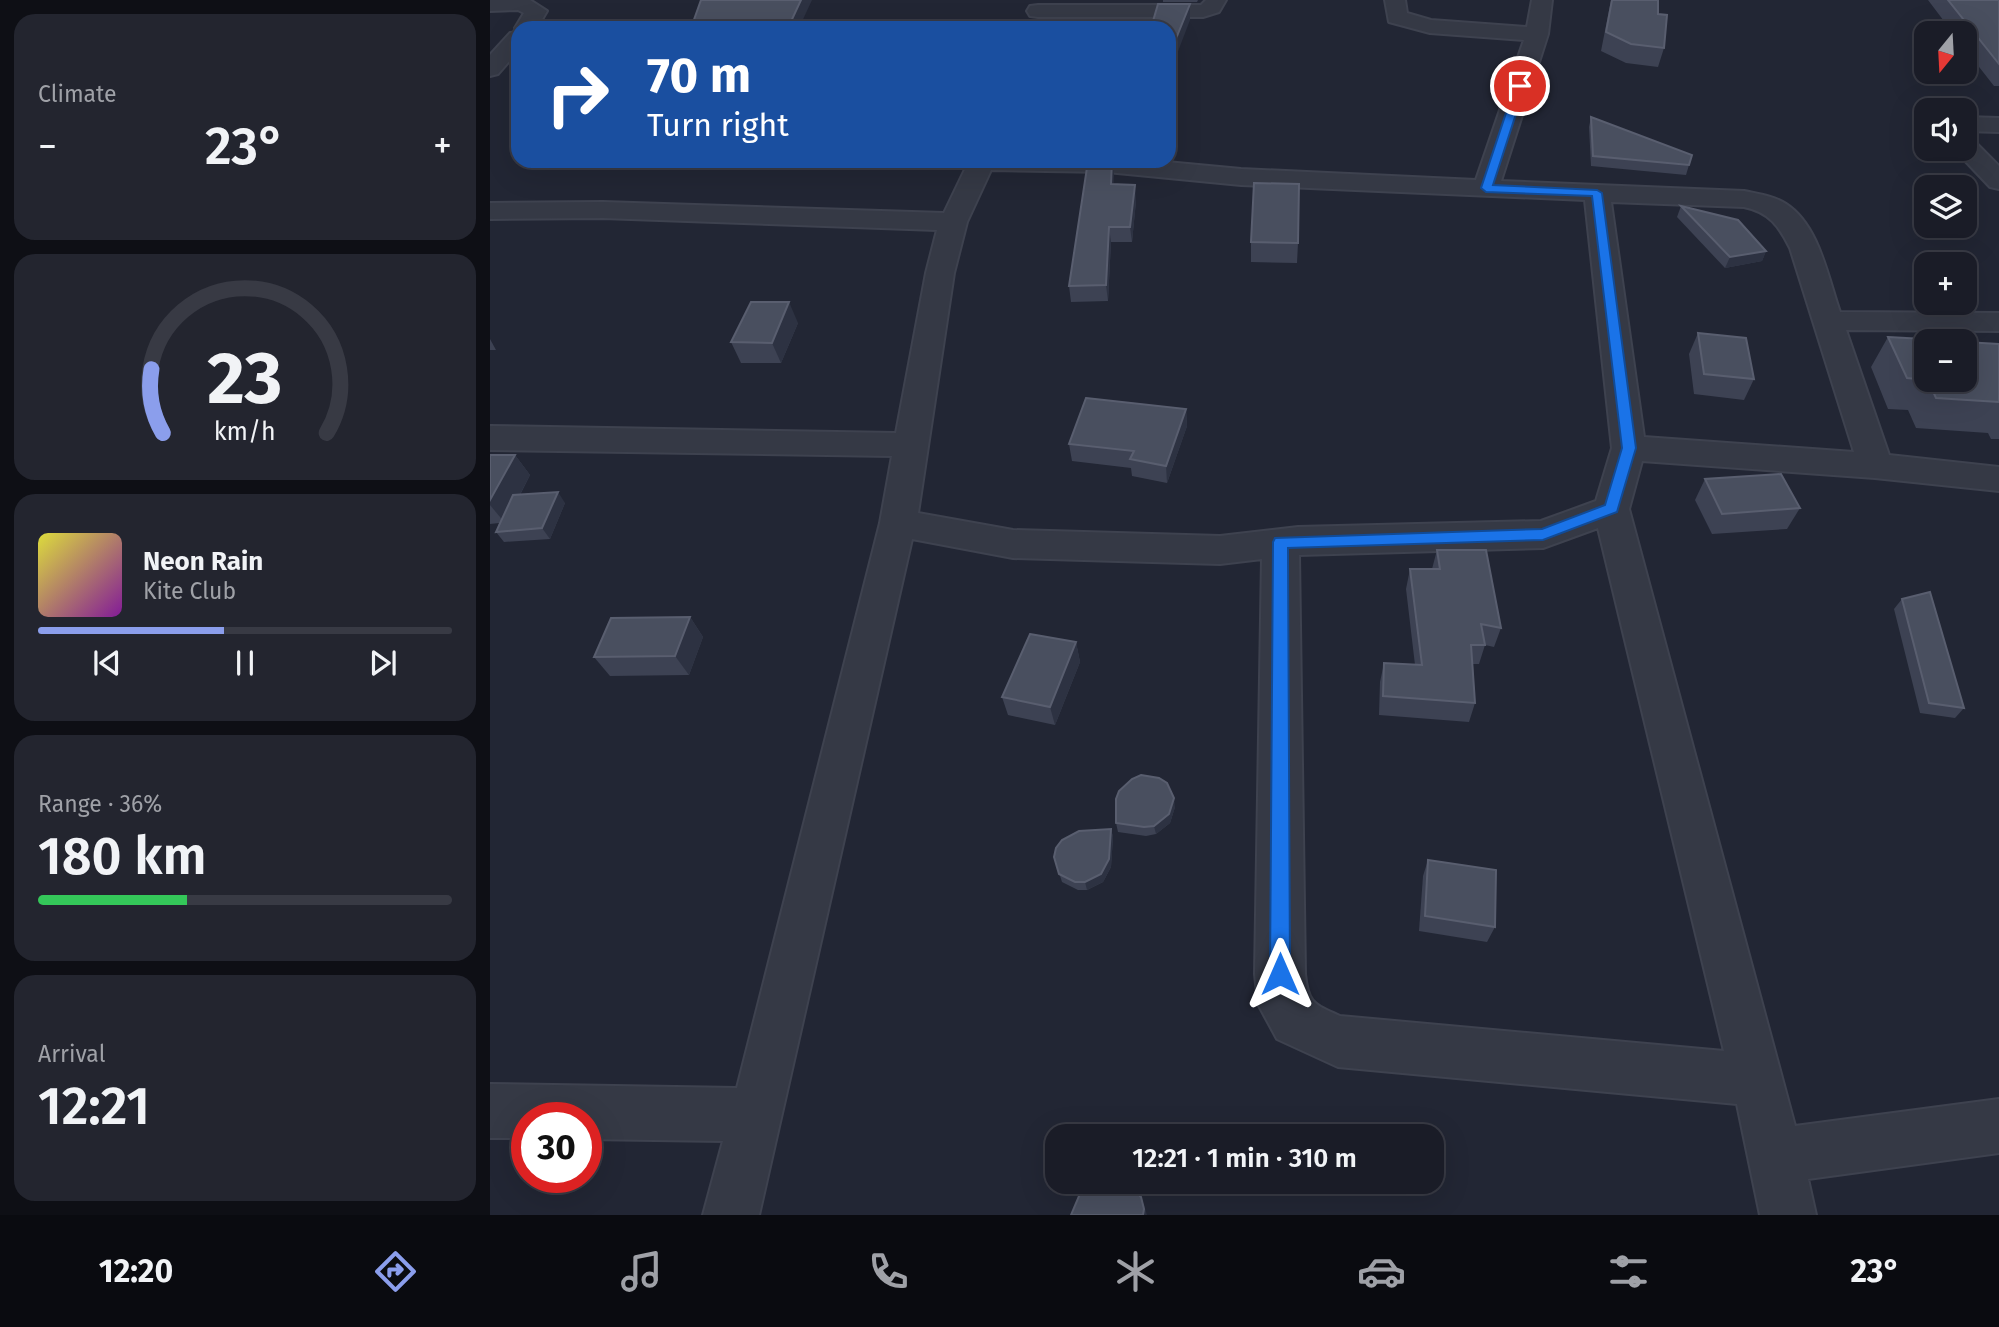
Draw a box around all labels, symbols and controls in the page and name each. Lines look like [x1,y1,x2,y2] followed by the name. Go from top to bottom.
[1914,21,1978,84] north arrow
[1914,21,1977,392] map controls
[647,46,751,105] text: 70 m
[532,49,623,140] icon: right
[1490,56,1550,116] pin
[1501,67,1539,105] icon: arrive
[38,80,117,108] text: Climate
[1914,98,1977,161] button: sound
[647,106,789,144] text: Turn right
[205,115,285,178] text: 23°
[38,123,57,169] text: −
[433,123,452,169] text: +
[1914,175,1977,238] button: layers
[1914,252,1977,315] button: +
[1914,329,1977,392] button: −
[207,336,283,423] text: 23
[214,417,276,447] text: km/h
[143,546,263,577] text: Neon Rain
[143,577,236,605] text: Kite Club
[88,644,126,682] icon: previous
[226,644,264,682] icon: pause
[364,644,402,682] icon: next
[38,790,162,818] text: Range · 36%
[38,825,207,888] text: 180 km
[1243,937,1317,1011] position arrow
[38,1040,105,1068] text: Arrival
[38,1075,150,1138] text: 12:21
[511,1102,602,1193] speed limit sign: 30
[1132,1143,1357,1174] text: 12:21 · 1 min · 310 m
[371,1247,420,1296] icon: directions
[617,1247,666,1296] icon: music
[864,1247,913,1296] icon: phone
[1111,1247,1160,1296] icon: climate
[1357,1247,1406,1296] icon: car
[1604,1247,1653,1296] icon: filters
[99,1252,173,1290] text: 12:20
[1850,1252,1900,1290] text: 23°

